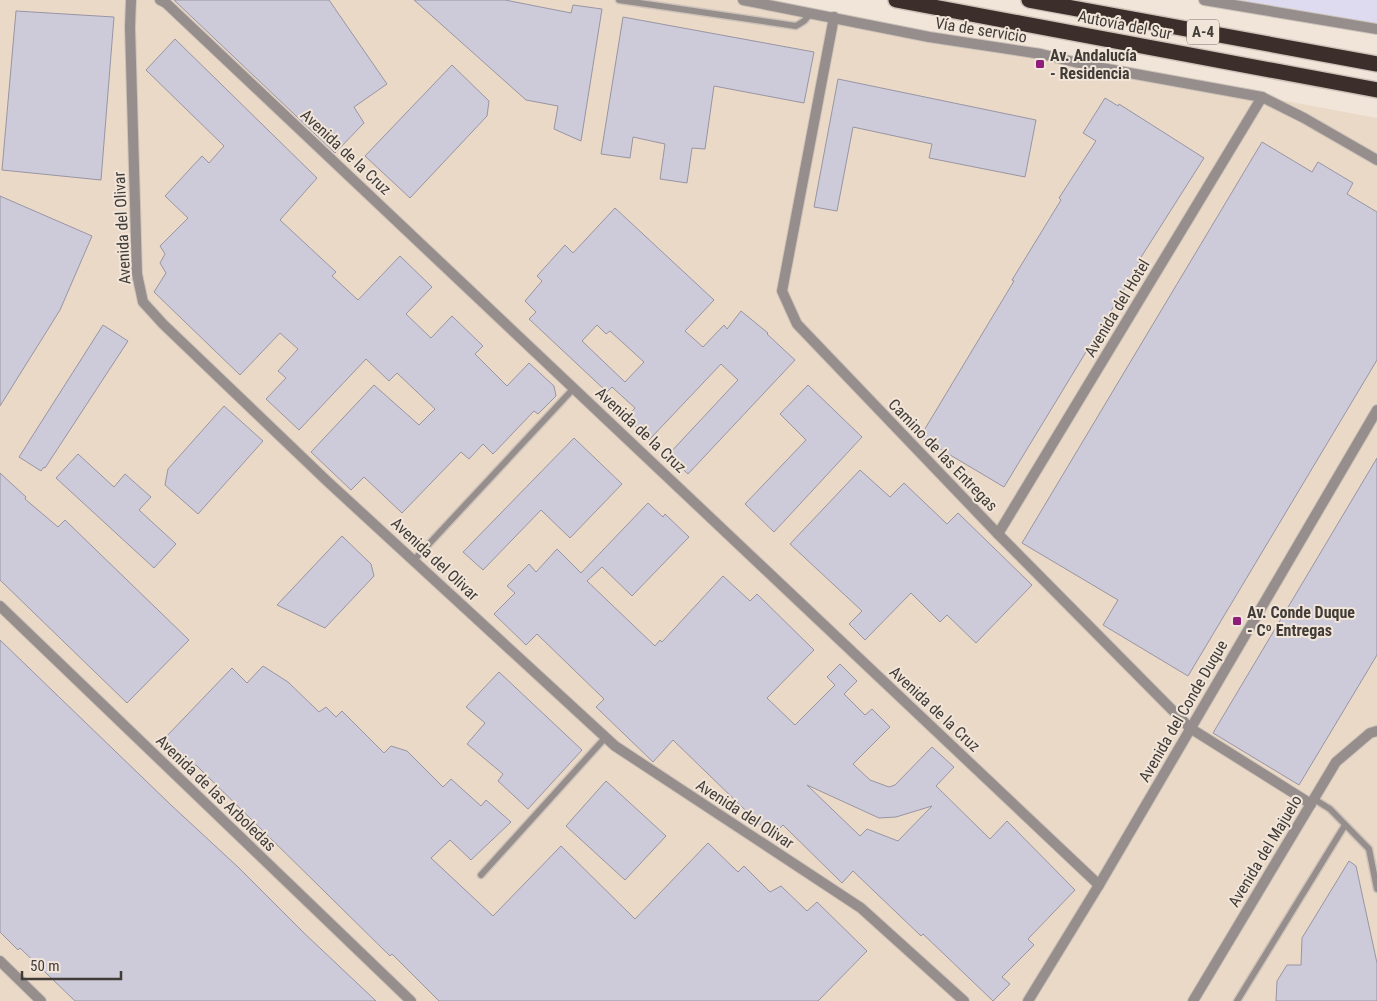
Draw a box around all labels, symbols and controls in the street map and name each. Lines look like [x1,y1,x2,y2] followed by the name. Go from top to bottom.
[1077,7,1174,43] street label: Autovía del Sur
[934,13,1028,47] street label: Vía de servicio
[1187,20,1219,44] road number: A-4
[1050,46,1137,83] place label: Av. Andalucía - Residencia
[1034,58,1046,70] marker: Av. Andalucía - Residencia
[297,105,395,199] street label: Avenida de la Cruz
[110,171,134,285] street label: Avenida del Olivar
[1080,256,1154,360] street label: Avenida del Hotel
[592,383,690,477] street label: Avenida de la Cruz
[884,395,1002,515] street label: Camino de las Entregas
[387,514,483,604] street label: Avenida del Olivar
[1247,603,1355,640] place label: Av. Conde Duque - Cº Entregas
[1231,615,1243,627] marker: Av. Conde Duque - Cº Entregas
[1135,637,1231,785] street label: Avenida del Conde Duque
[886,662,984,756] street label: Avenida de la Cruz
[152,731,280,855] street label: Avenida de las Arboledas
[693,775,798,853] street label: Avenida del Olivar
[1224,792,1306,910] street label: Avenida del Majuelo
[22,948,121,980] scale bar
[30,957,60,975] text: 50 m

